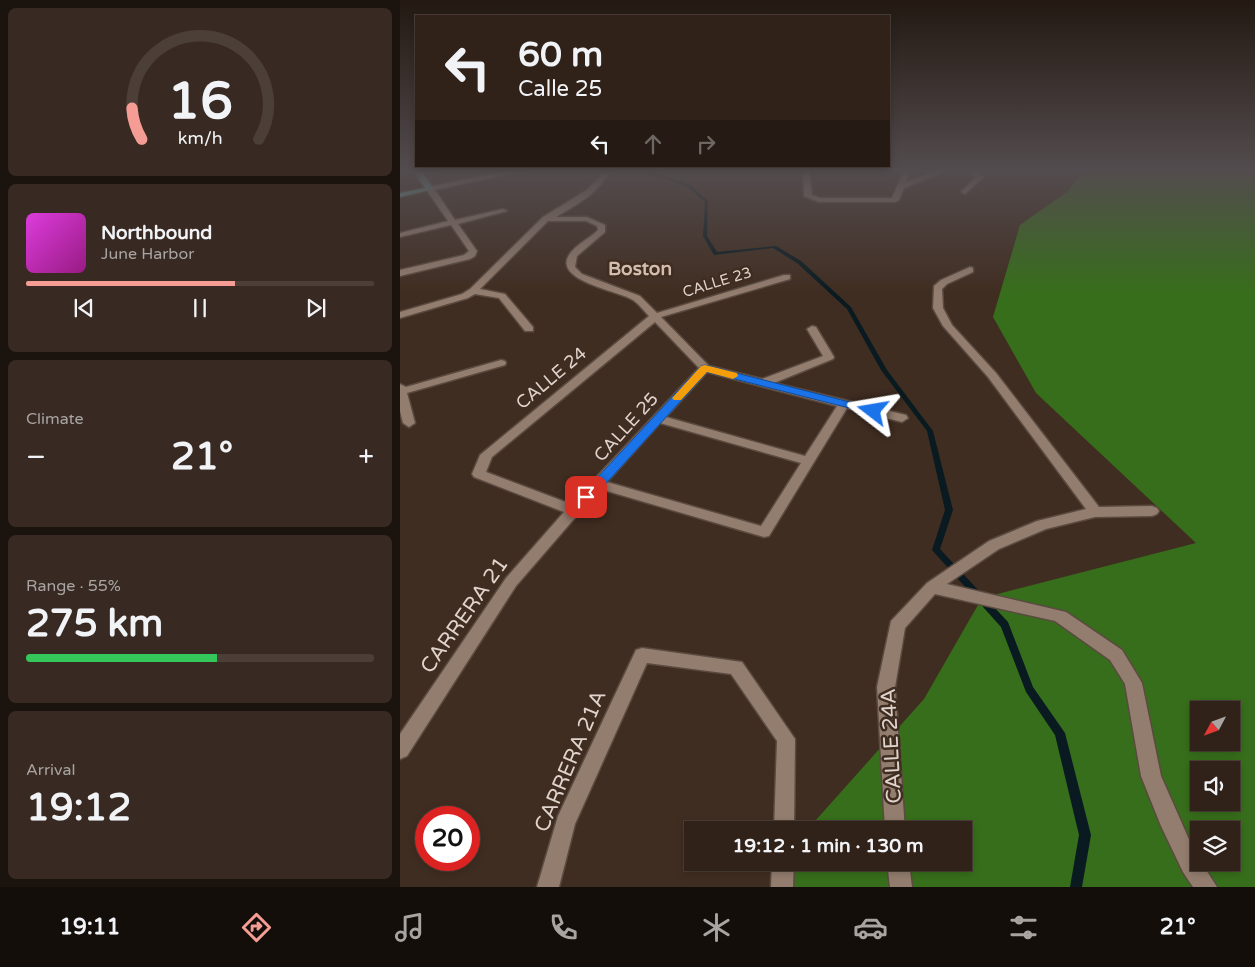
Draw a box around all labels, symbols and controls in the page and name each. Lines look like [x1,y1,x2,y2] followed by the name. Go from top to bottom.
[518,34,603,76] text: 60 m
[435,35,500,100] icon: left
[167,70,233,133] text: 16
[518,76,602,102] text: Calle 25
[178,128,222,149] text: km/h
[586,130,614,158] icon: left
[639,130,667,158] icon: ahead
[692,130,720,158] icon: right
[101,222,212,244] text: Northbound
[101,244,194,264] text: June Harbor
[608,258,672,280] district label: Boston
[680,263,754,301] street label: CALLE 23
[70,294,98,322] icon: previous
[186,294,214,322] icon: pause
[302,294,330,322] icon: next
[511,342,591,414] street label: CALLE 24
[846,384,898,436] position arrow
[589,388,663,466] street label: CALLE 25
[26,409,84,429] text: Climate
[171,434,233,480] text: 21°
[26,440,46,474] text: −
[358,440,374,474] text: +
[565,476,607,518] pin
[572,483,600,511] icon: arrive
[415,552,514,678] street label: CARRERA 21
[26,576,121,596] text: Range · 55%
[26,601,163,647] text: 275 km
[529,686,612,836] street label: CARRERA 21A
[876,688,907,804] street label: CALLE 24A
[1190,701,1240,751] north arrow
[1190,701,1240,871] map controls
[26,760,75,780] text: Arrival
[1190,761,1240,811] button: sound
[26,785,131,831] text: 19:12
[415,806,480,871] speed limit sign: 20
[1190,821,1240,871] button: layers
[732,835,924,857] text: 19:12 · 1 min · 130 m
[239,910,274,945] icon: directions
[392,910,427,945] icon: music
[546,910,581,945] icon: phone
[699,910,734,945] icon: climate
[853,910,888,945] icon: car
[1006,910,1041,945] icon: filters
[59,914,120,940] text: 19:11
[1160,914,1196,940] text: 21°

